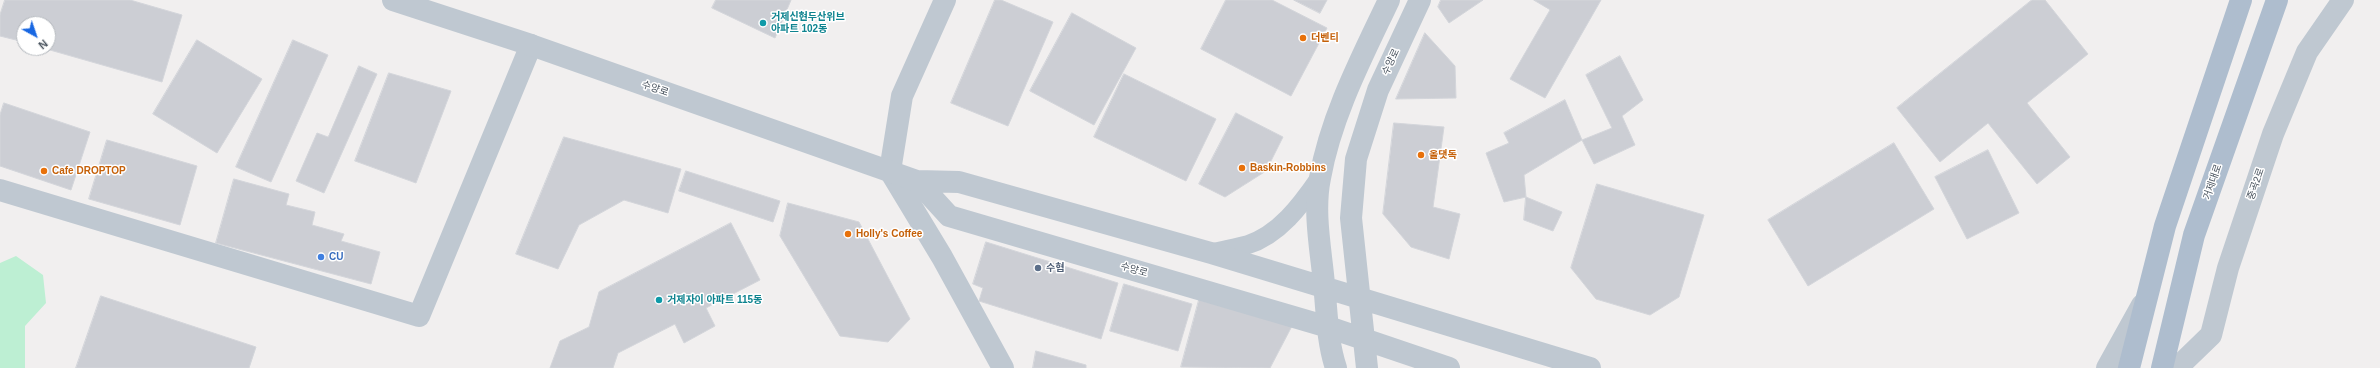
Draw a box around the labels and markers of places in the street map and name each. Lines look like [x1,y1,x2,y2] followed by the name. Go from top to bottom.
[771,11,845,34] place label: 거제신현두산위브 아파트 102동
[758,18,768,28] marker: 거제신현두산위브 아파트 102동
[1311,32,1339,44] place label: 더벤티
[1298,33,1308,43] marker: 더벤티
[1429,149,1457,161] place label: 올댓독
[1416,150,1426,160] marker: 올댓독
[1250,162,1326,174] place label: Baskin-Robbins
[1237,163,1247,173] marker: Baskin-Robbins
[52,165,126,177] place label: Cafe DROPTOP
[39,166,49,176] marker: Cafe DROPTOP
[856,228,922,240] place label: Holly's Coffee
[843,229,853,239] marker: Holly's Coffee
[329,251,343,263] place label: CU
[316,252,326,262] marker: CU
[1046,262,1064,274] place label: 수협
[1033,263,1043,273] marker: 수협
[667,294,762,306] place label: 거제자이 아파트 115동
[654,295,664,305] marker: 거제자이 아파트 115동

